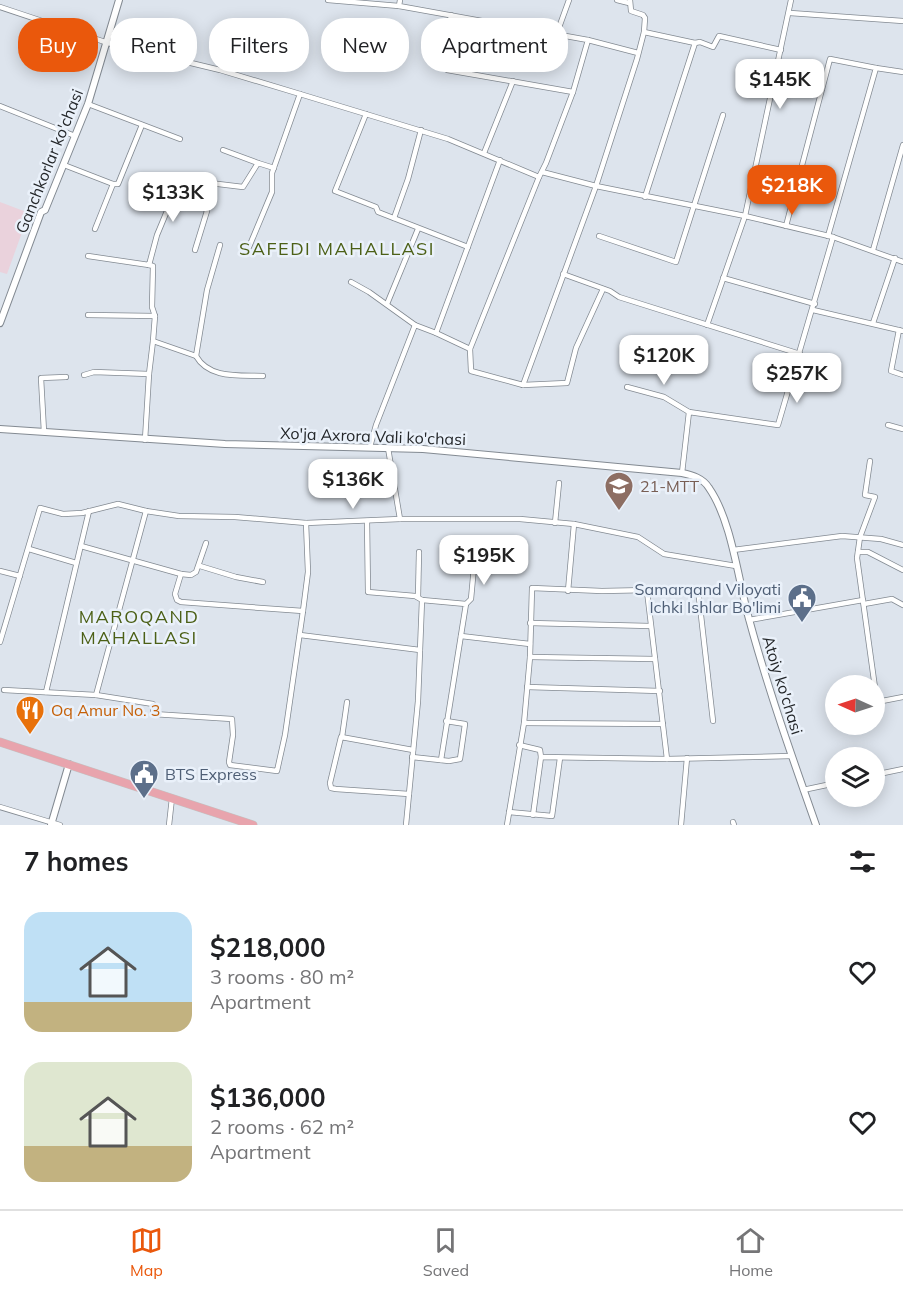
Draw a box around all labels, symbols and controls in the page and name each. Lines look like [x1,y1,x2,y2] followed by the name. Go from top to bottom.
[18,18,98,72] chip: Buy
[110,18,197,72] chip: Rent
[209,18,309,72] chip: Filters
[321,18,409,72] chip: New
[421,18,568,72] chip: Apartment
[738,59,822,110] pin: $145K
[749,66,811,91] text: $145K
[11,86,87,236] street label: Ganchkorlar ko'chasi
[750,165,834,216] pin: $218K
[131,172,215,223] pin: $133K
[761,172,823,197] text: $218K
[142,179,204,204] text: $133K
[239,237,435,260] district label: SAFEDI MAHALLASI
[622,335,706,386] pin: $120K
[633,342,695,367] text: $120K
[755,353,839,404] pin: $257K
[766,360,828,385] text: $257K
[280,423,466,449] street label: Xo'ja Axrora Vali ko'chasi
[311,459,395,510] pin: $136K
[322,466,384,491] text: $136K
[603,470,635,512] school or university icon: 21-MTT
[640,476,700,496] place label: 21-MTT
[442,535,526,586] pin: $195K
[453,542,515,567] text: $195K
[635,579,781,617] place label: Samarqand Viloyati Ichki Ishlar Bo'limi
[786,582,818,624] public building icon: Samarqand Viloyati Ichki Ishlar Bo'limi
[79,605,199,649] district label: MAROQAND MAHALLASI
[759,633,807,737] street label: Atoiy ko'chasi
[825,675,885,735] north arrow
[825,675,885,807] map controls
[14,694,46,736] restaurant icon: Oq Amur No. 3
[51,700,160,720] place label: Oq Amur No. 3
[825,747,885,807] button: layers
[128,758,160,800] public building icon: BTS Express
[165,764,257,784] place label: BTS Express
[24,845,128,878] text: 7 homes
[846,845,879,878] icon: filters
[210,931,326,964] text: $218,000
[72,936,144,1008] icon: home
[846,956,879,989] icon: heart
[210,964,354,989] text: 3 rooms · 80 m²
[210,989,311,1014] text: Apartment
[210,1081,326,1114] text: $136,000
[72,1086,144,1158] icon: home
[846,1106,879,1139] icon: heart
[210,1114,354,1139] text: 2 rooms · 62 m²
[210,1139,311,1164] text: Apartment
[130,1224,163,1280] tab: Map
[423,1224,469,1280] tab: Saved
[729,1224,773,1280] tab: Home

